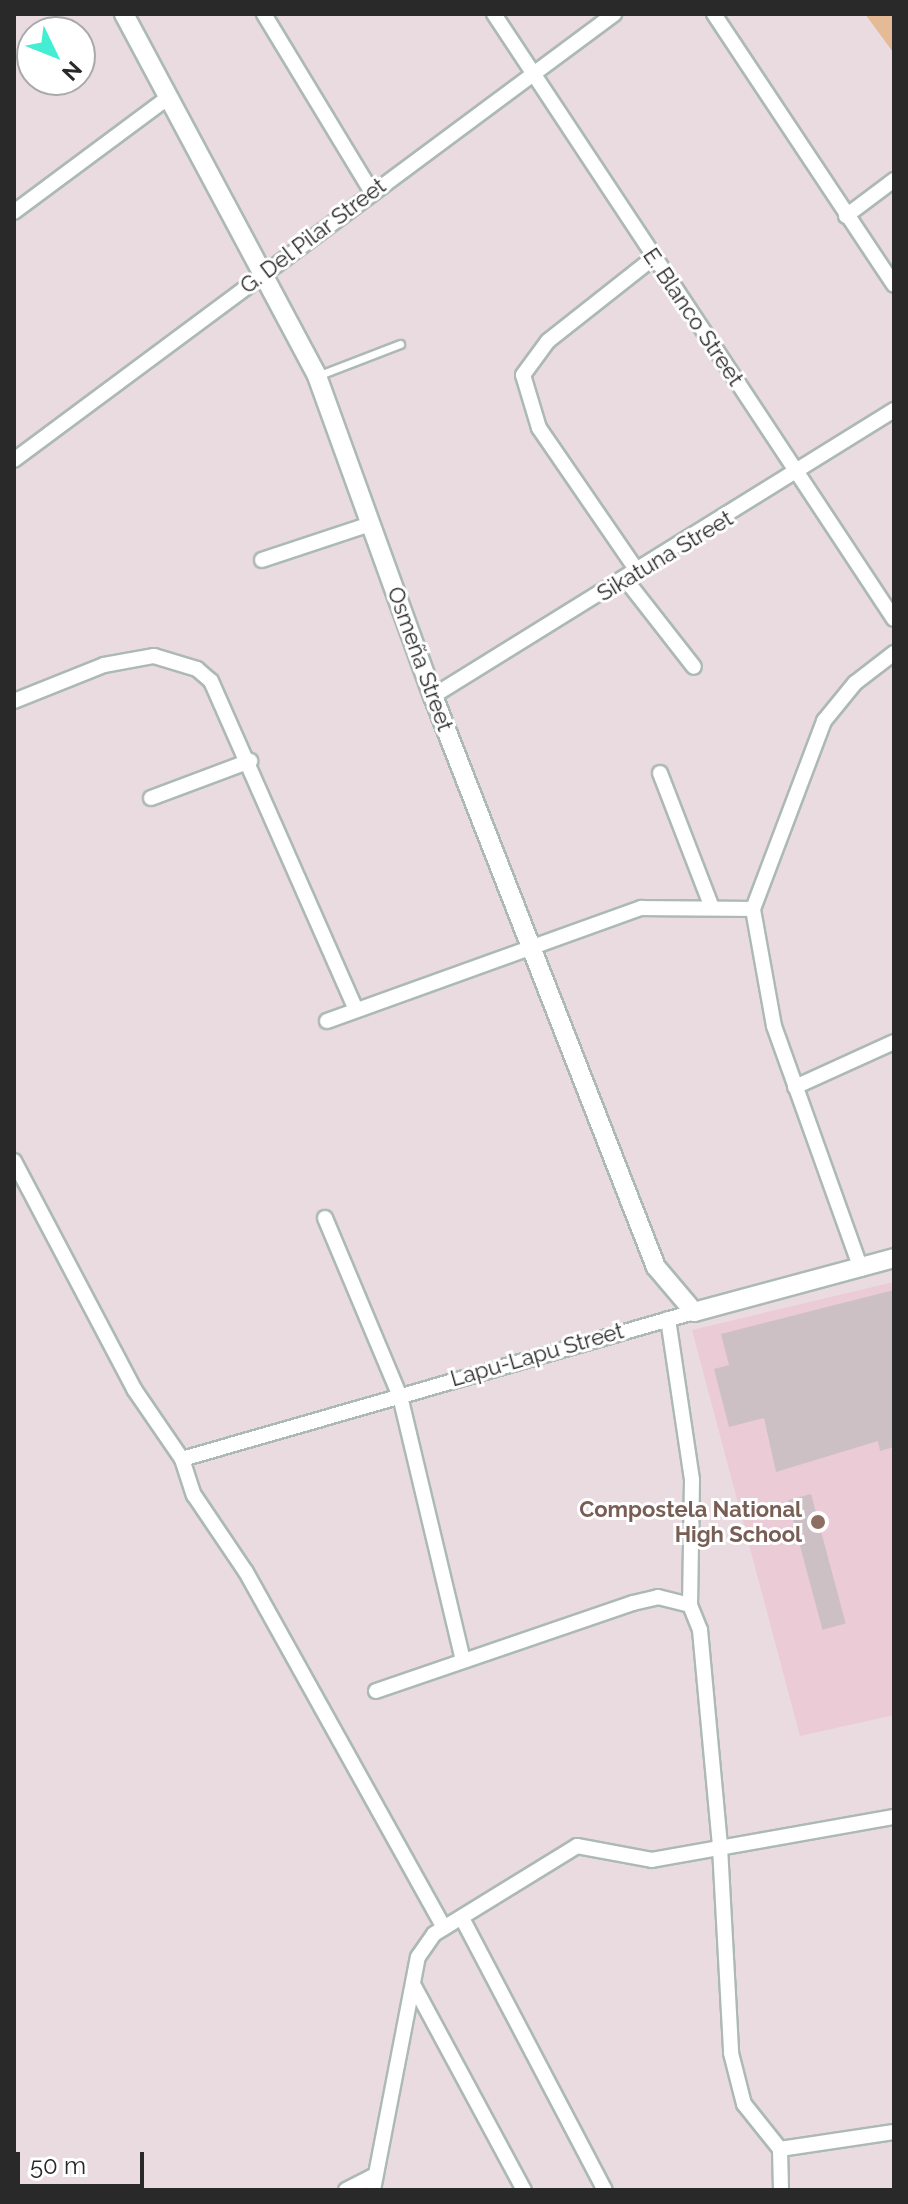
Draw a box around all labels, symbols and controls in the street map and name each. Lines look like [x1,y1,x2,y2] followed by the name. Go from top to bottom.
[16,16,96,96] north arrow
[57,56,87,86] text: N
[235,172,391,300] street label: G. Del Pilar Street
[637,243,749,391] street label: E. Blanco Street
[592,505,738,607] street label: Sikatuna Street
[382,583,458,735] street label: Osmeña Street
[447,1318,627,1392] street label: Lapu-Lapu Street
[579,1496,802,1548] place label: Compostela National High School
[809,1513,827,1531] marker: Compostela National High School
[20,2136,148,2186] scale bar
[30,2151,86,2180] text: 50 m

